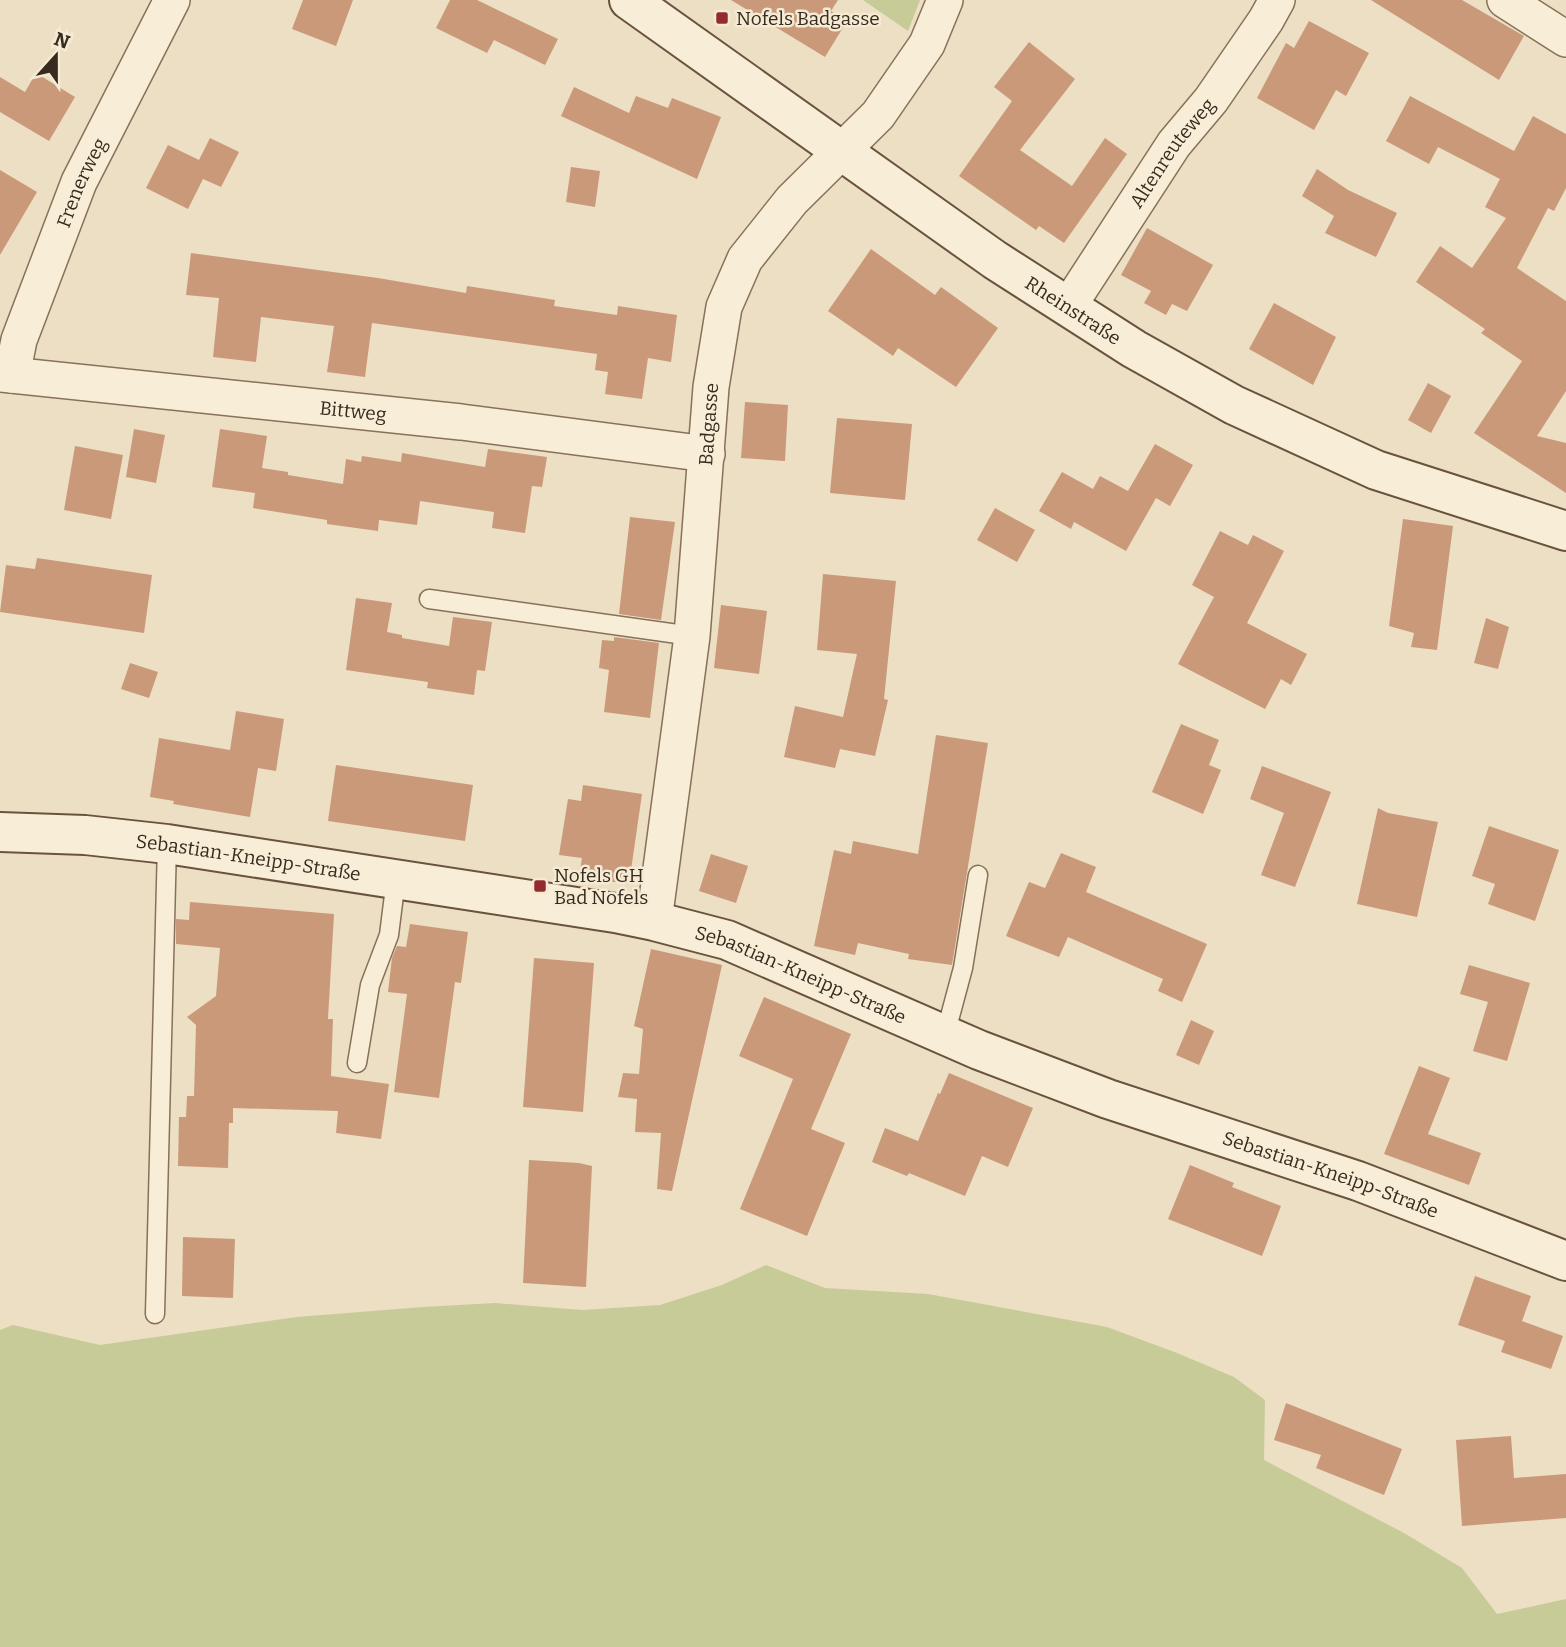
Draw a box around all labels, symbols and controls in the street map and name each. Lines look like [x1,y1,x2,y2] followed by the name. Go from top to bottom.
[736,7,880,30] place label: Nofels Badgasse
[714,10,730,26] marker: Nofels Badgasse
[21,21,91,91] north arrow
[51,27,73,54] text: N
[1125,93,1220,212] street label: Altenreuteweg
[52,134,112,231] street label: Frenerweg
[1021,271,1125,350] street label: Rheinstraße
[694,382,723,466] street label: Badgasse
[319,396,388,426] street label: Bittweg
[135,830,362,886] street label: Sebastian-Kneipp-Straße
[554,864,648,909] place label: Nofels GH Bad Nofels
[532,878,548,894] marker: Nofels GH Bad Nofels
[692,921,910,1029] street label: Sebastian-Kneipp-Straße
[1220,1126,1442,1223] street label: Sebastian-Kneipp-Straße

